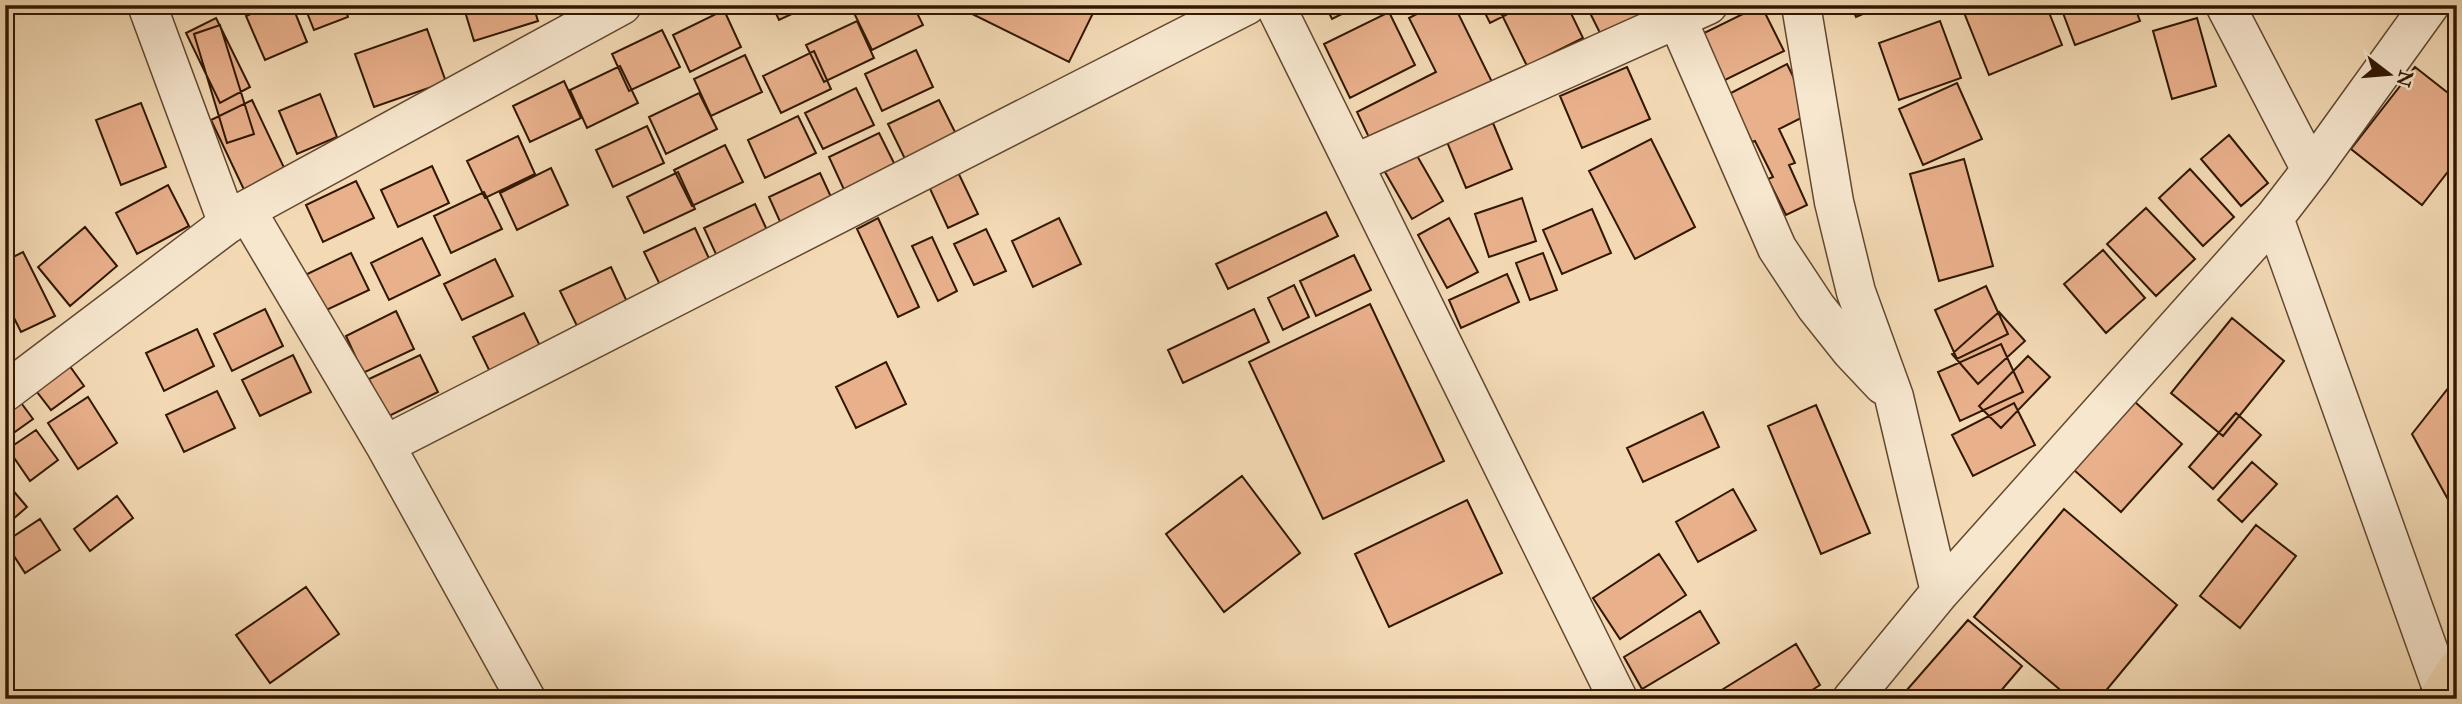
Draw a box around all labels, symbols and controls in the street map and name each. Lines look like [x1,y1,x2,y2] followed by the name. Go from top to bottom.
[2354,38,2424,108] north arrow
[2392,68,2418,89] text: N

